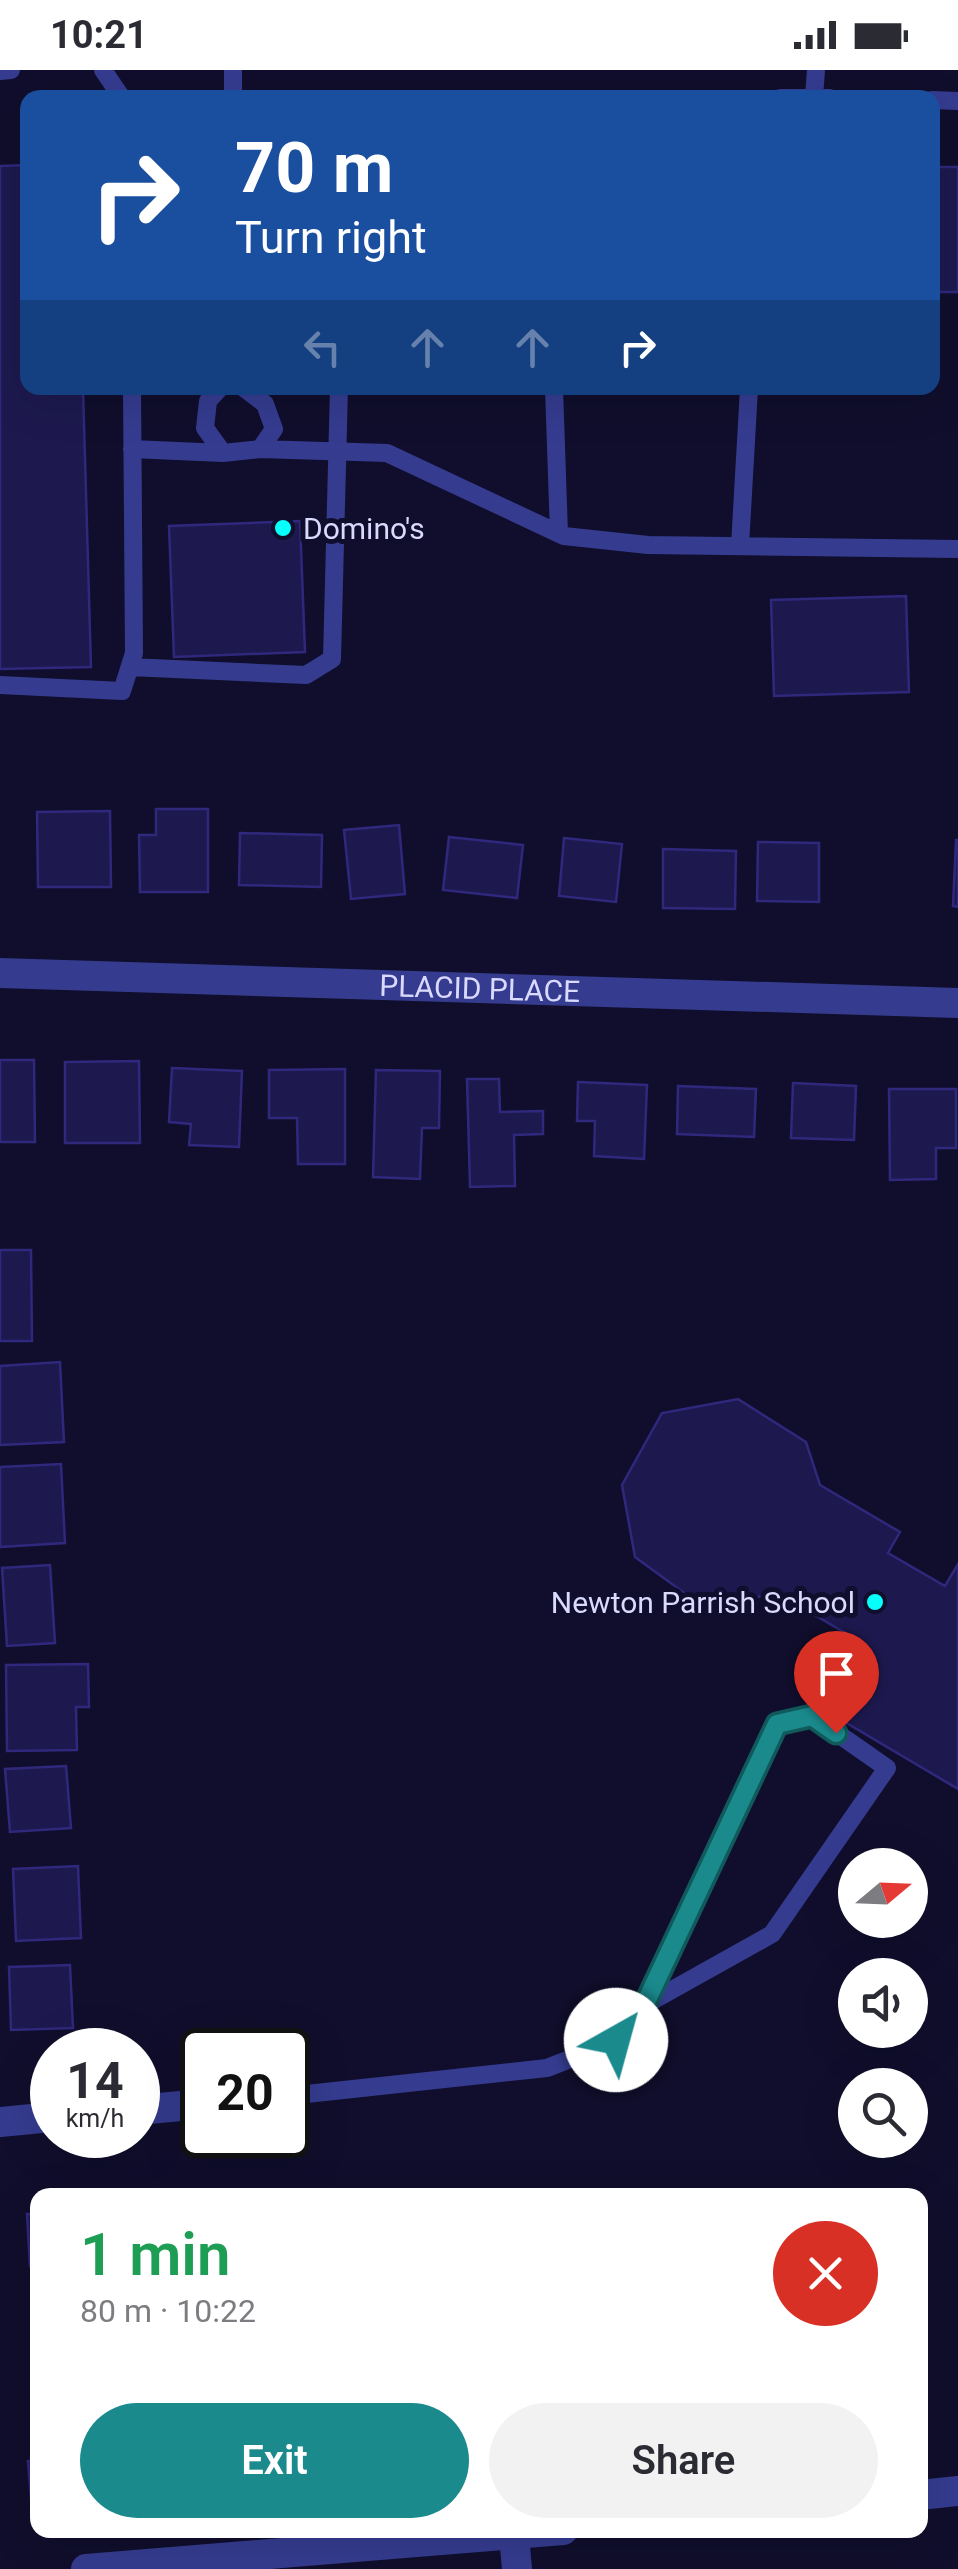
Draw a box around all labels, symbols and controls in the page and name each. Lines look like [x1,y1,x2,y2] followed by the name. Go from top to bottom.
[50,13,148,57] text: 10:21
[235,127,393,209] text: 70 m
[70,130,200,260] icon: right
[235,211,427,264] text: Turn right
[295,320,350,375] icon: left
[400,320,455,375] icon: ahead
[505,320,560,375] icon: ahead
[610,320,665,375] icon: right
[303,511,425,546] place label: Domino's
[272,517,294,539] marker: Domino's
[379,967,581,1009] street label: PLACID PLACE
[551,1585,855,1620] place label: Newton Parrish School
[864,1591,886,1613] marker: Newton Parrish School
[794,1631,879,1734] pin
[809,1646,864,1701] icon: arrive
[838,1848,928,1938] north arrow
[838,1848,928,2158] map controls
[838,1958,928,2048] button: sound
[564,1988,668,2092] position arrow
[180,2028,310,2158] speed limit sign: 20
[66,2052,124,2110] text: 14
[838,2068,928,2158] button: search
[66,2104,124,2133] text: km/h
[80,2219,230,2290] text: 1 min
[773,2221,878,2326] button: close
[80,2292,256,2330] text: 80 m · 10:22
[80,2403,469,2518] button: Exit
[489,2403,878,2518] button: Share

